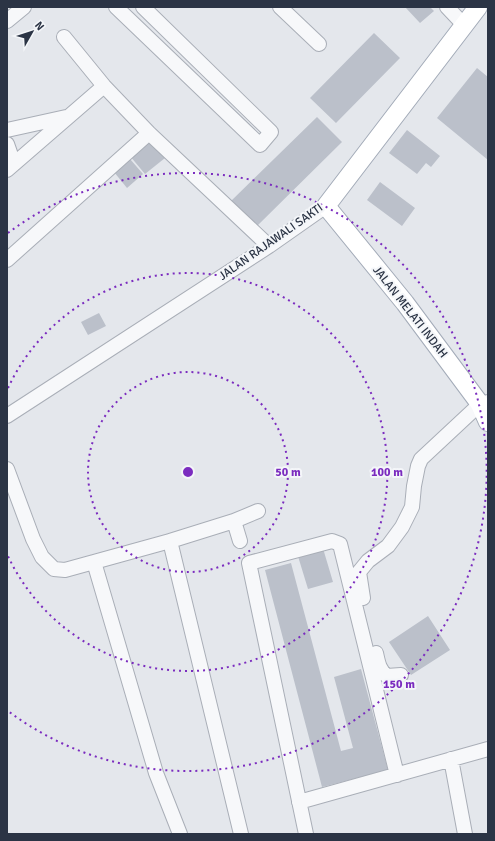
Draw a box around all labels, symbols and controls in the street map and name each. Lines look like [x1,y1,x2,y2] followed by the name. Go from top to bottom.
[12,12,52,52] north arrow
[32,19,47,33] text: N
[216,200,326,284] street label: JALAN RAJAWALI SAKTI
[369,263,451,361] street label: JALAN MELATI INDAH
[181,465,195,479] centre of rings
[275,465,301,480] text: 50 m
[371,465,403,480] text: 100 m
[383,677,415,692] text: 150 m

